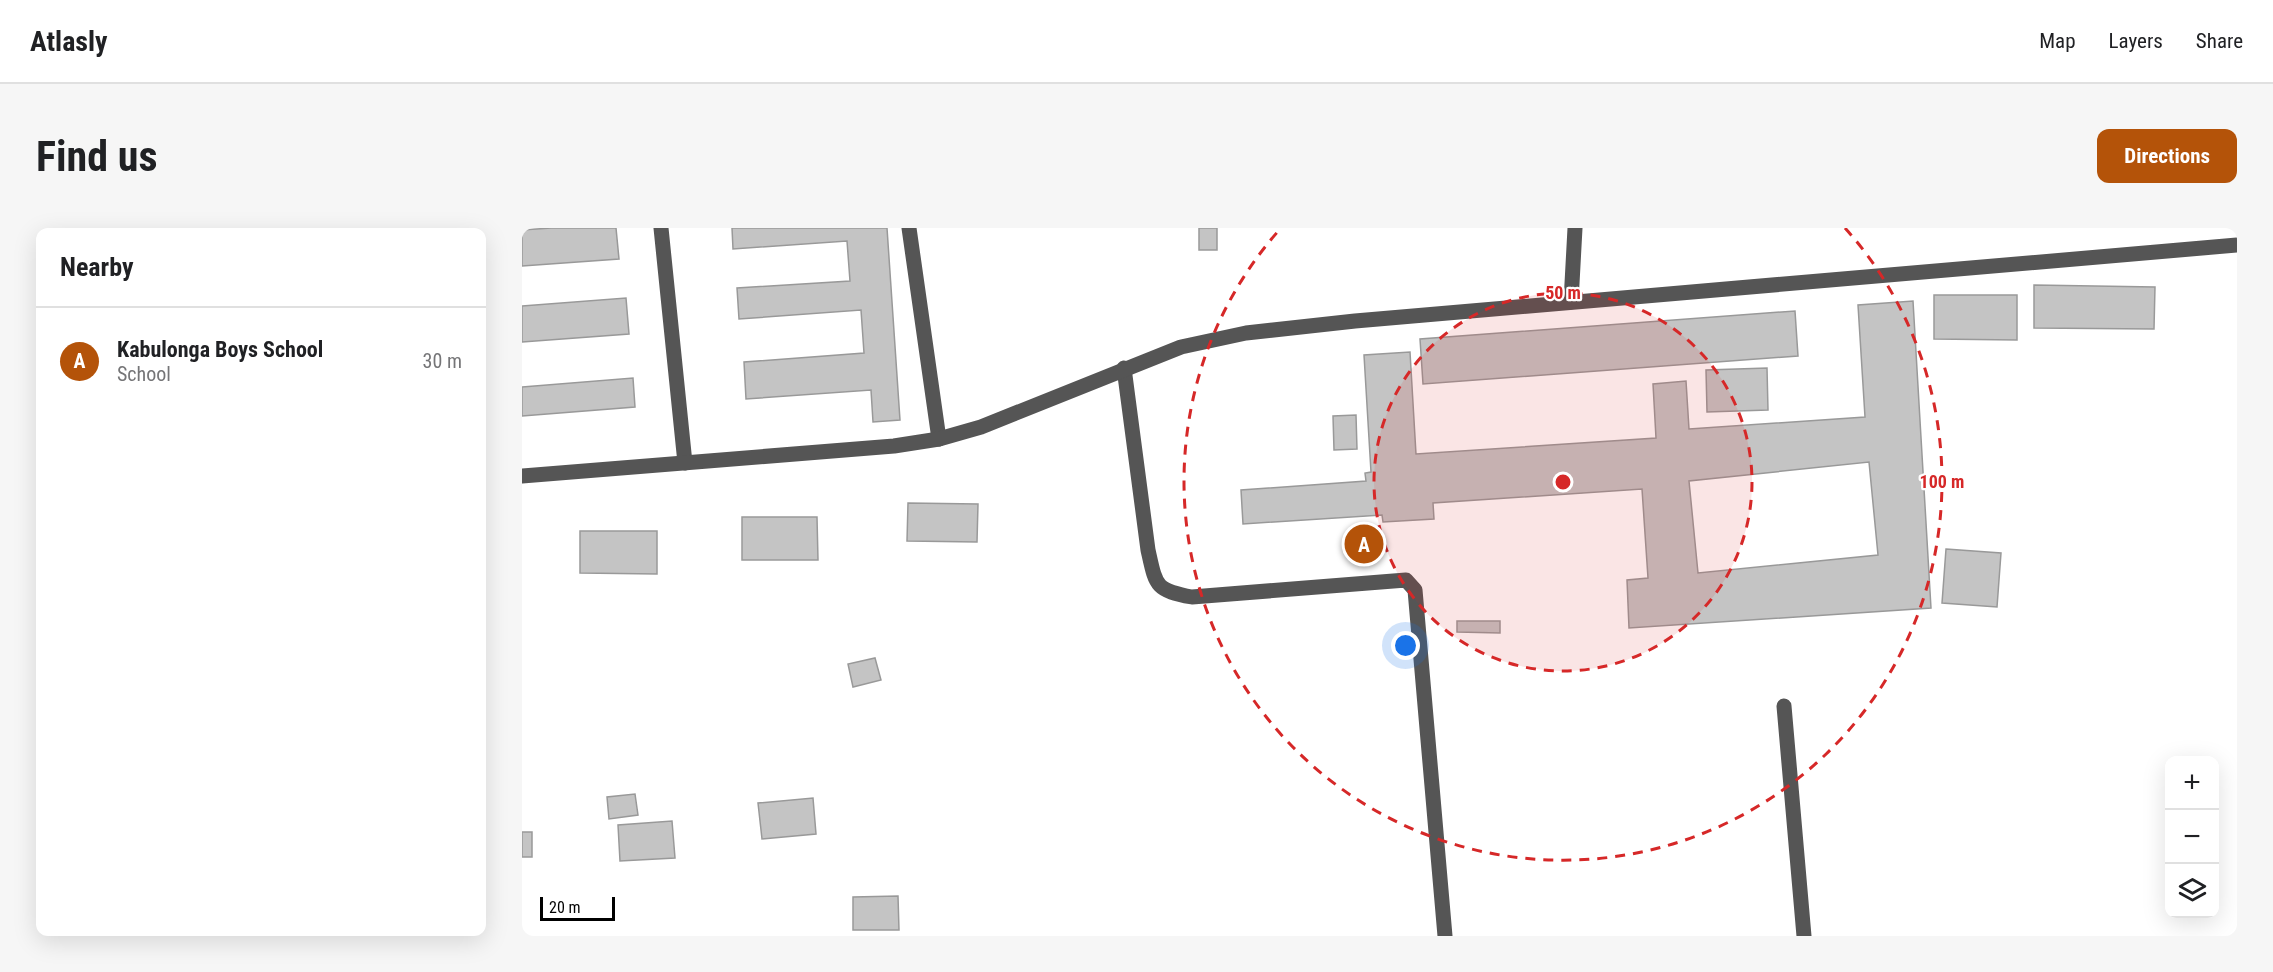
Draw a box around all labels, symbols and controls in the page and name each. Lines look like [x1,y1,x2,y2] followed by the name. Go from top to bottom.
[30,25,108,58] text: Atlasly
[2039,29,2076,53] text: Map
[2109,29,2163,53] text: Layers
[2196,29,2243,53] text: Share
[2097,129,2237,183] button: Directions
[36,132,157,181] text: Find us
[60,252,134,282] text: Nearby
[1545,282,1581,303] text: 50 m
[117,337,323,362] text: Kabulonga Boys School
[74,349,85,373] text: A
[423,349,462,373] text: 30 m
[117,362,171,386] text: School
[1920,471,1964,492] text: 100 m
[1553,472,1573,492] centre of rings
[1344,522,1384,566] pin: A
[1391,631,1420,660] your location
[2165,756,2219,918] map controls
[2165,756,2219,810] button: +
[2165,810,2219,864] button: −
[2165,864,2219,918] button: layers
[540,894,615,922] scale bar
[549,898,581,917] text: 20 m

